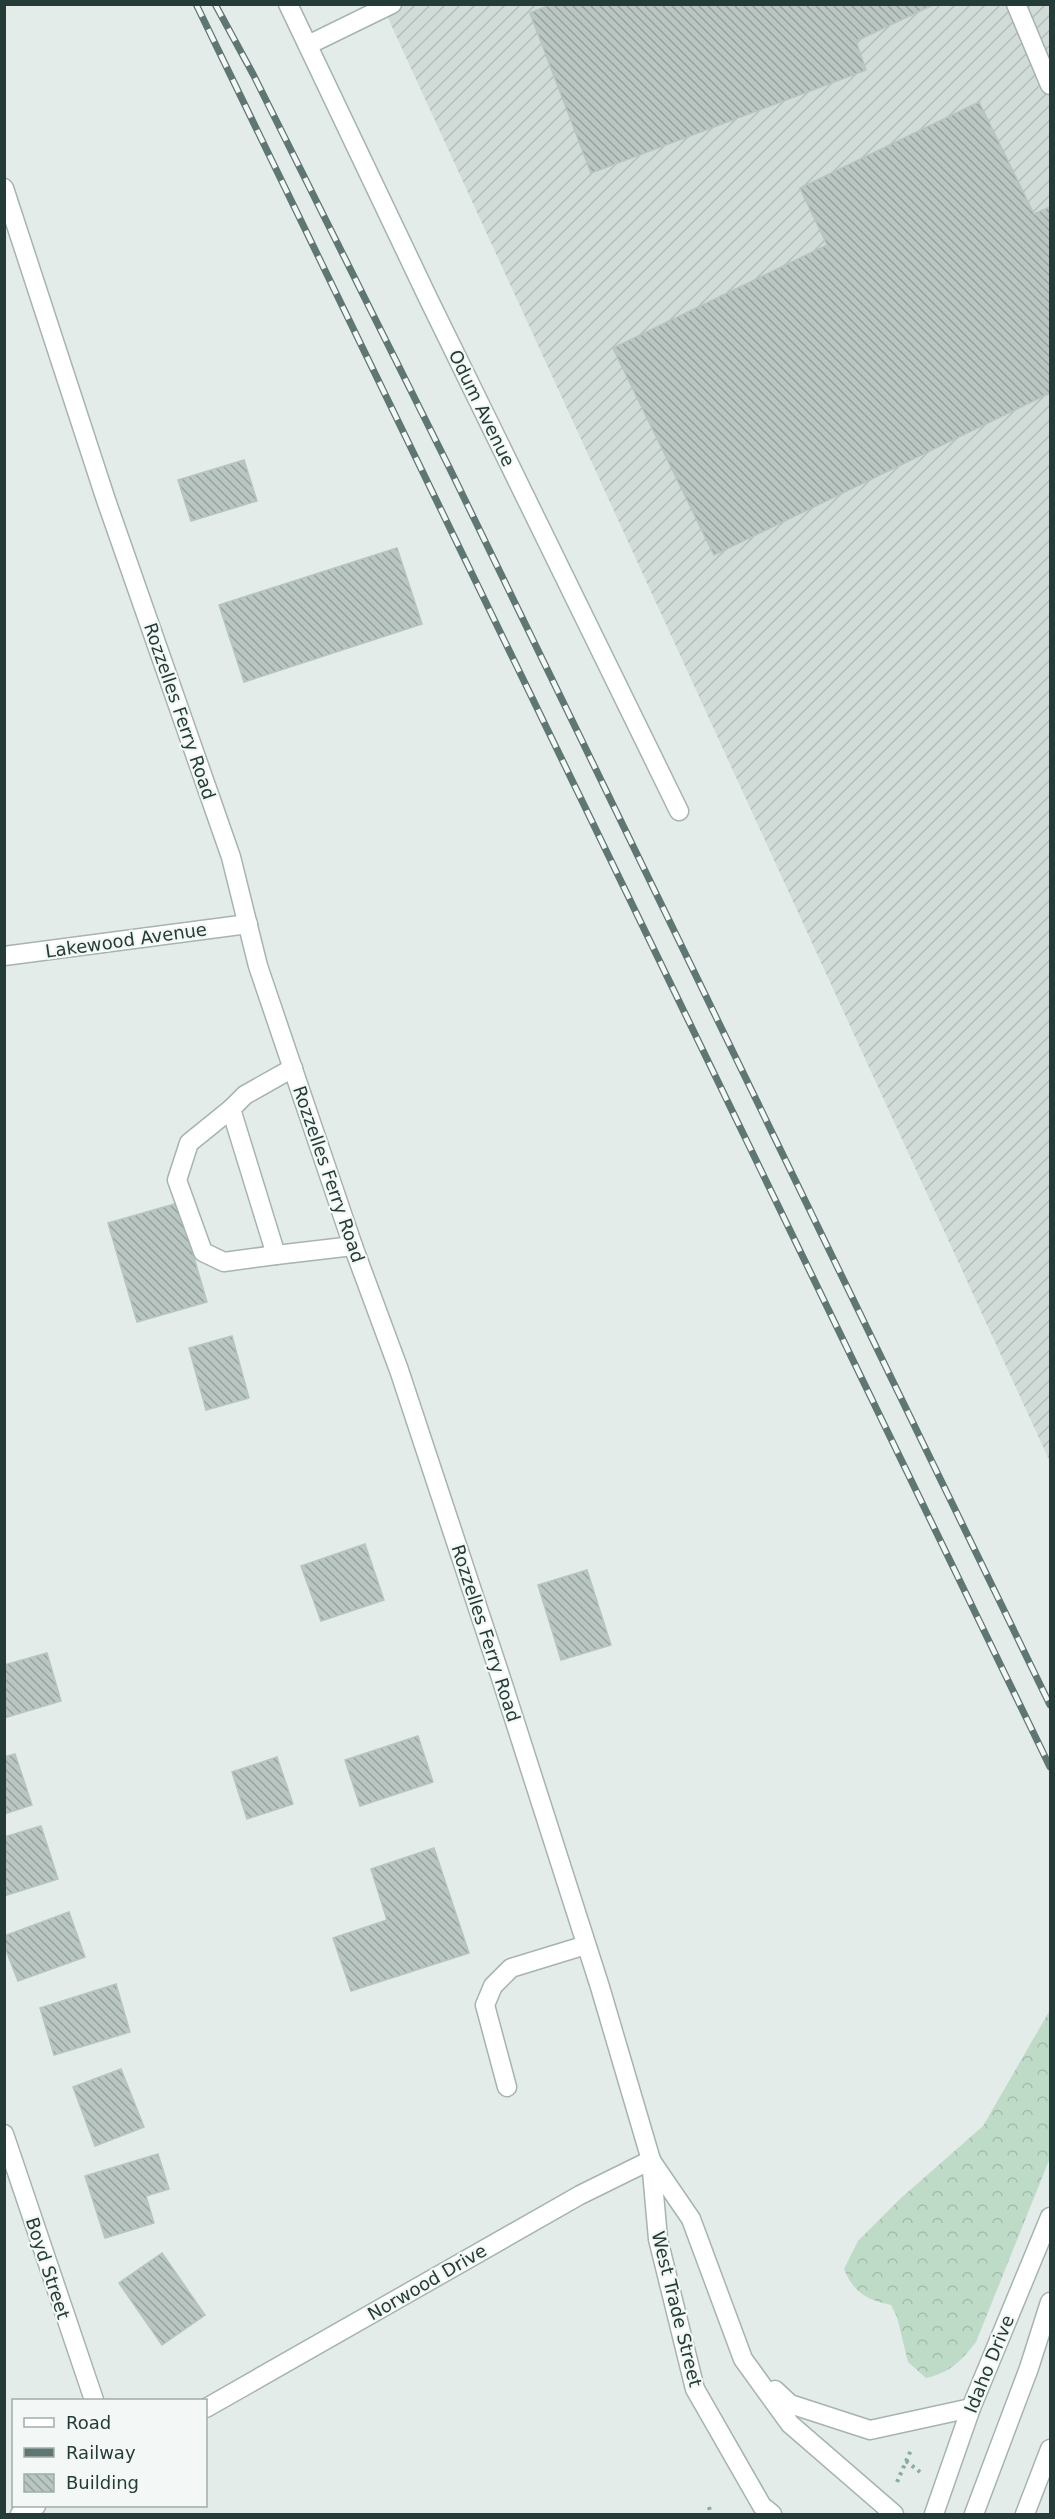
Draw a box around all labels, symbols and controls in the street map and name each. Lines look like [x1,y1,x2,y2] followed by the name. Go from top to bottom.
[445,346,519,470] street label: Odum Avenue
[140,620,220,802] street label: Rozzelles Ferry Road
[44,918,208,962] street label: Lakewood Avenue
[289,1083,369,1265] street label: Rozzelles Ferry Road
[447,1542,525,1724] street label: Rozzelles Ferry Road
[22,2214,74,2322] street label: Boyd Street
[647,2229,707,2389] street label: West Trade Street
[364,2239,490,2325] street label: Norwood Drive
[960,2312,1018,2416] street label: Idaho Drive
[12,2399,207,2507] legend
[66,2412,111,2433] text: Road
[66,2442,136,2463] text: Railway
[66,2472,139,2493] text: Building

